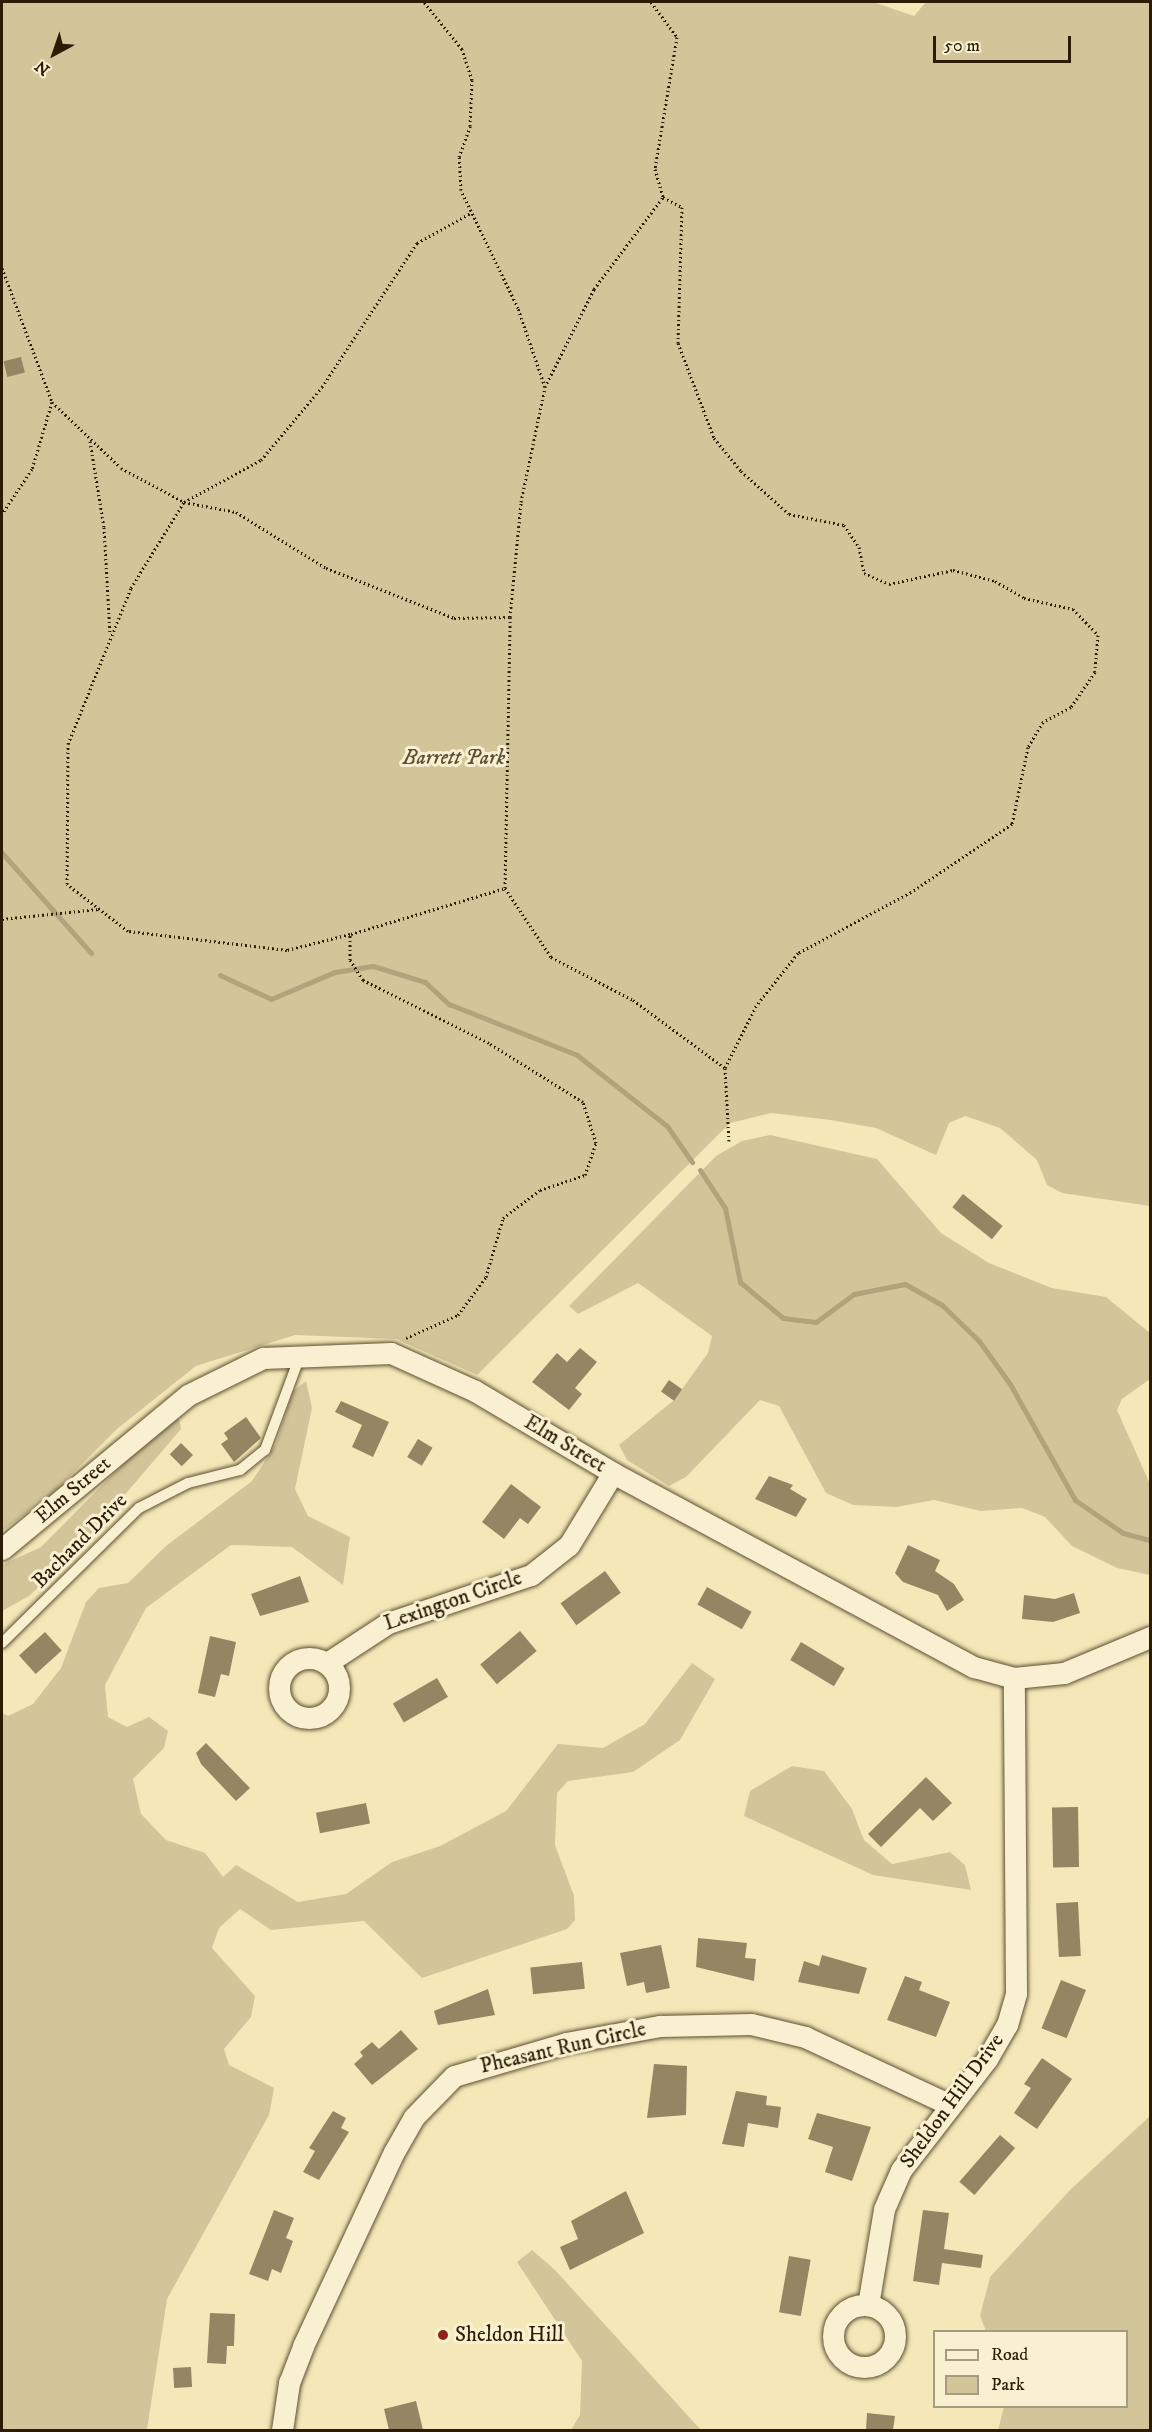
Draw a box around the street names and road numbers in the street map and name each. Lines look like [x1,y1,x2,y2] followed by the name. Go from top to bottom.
[519,1410,611,1478] street label: Elm Street
[30,1451,116,1529] street label: Elm Street
[27,1488,133,1594] street label: Bachand Drive
[381,1566,525,1636] street label: Lexington Circle
[478,2017,648,2079] street label: Pheasant Run Circle
[895,2029,1009,2173] street label: Sheldon Hill Drive

